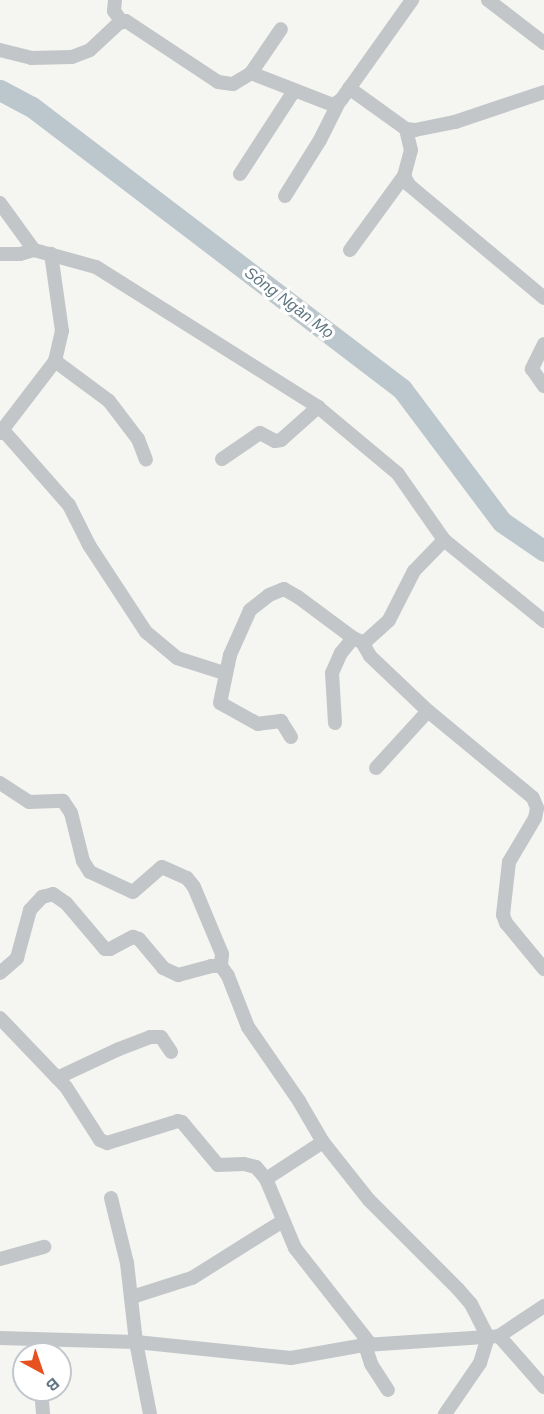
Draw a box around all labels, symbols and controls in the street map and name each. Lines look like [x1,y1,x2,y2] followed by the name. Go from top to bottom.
[241,263,337,343] water label: Sông Ngàn Mọ
[12,1342,72,1402] north arrow
[43,1374,62,1395] text: B

